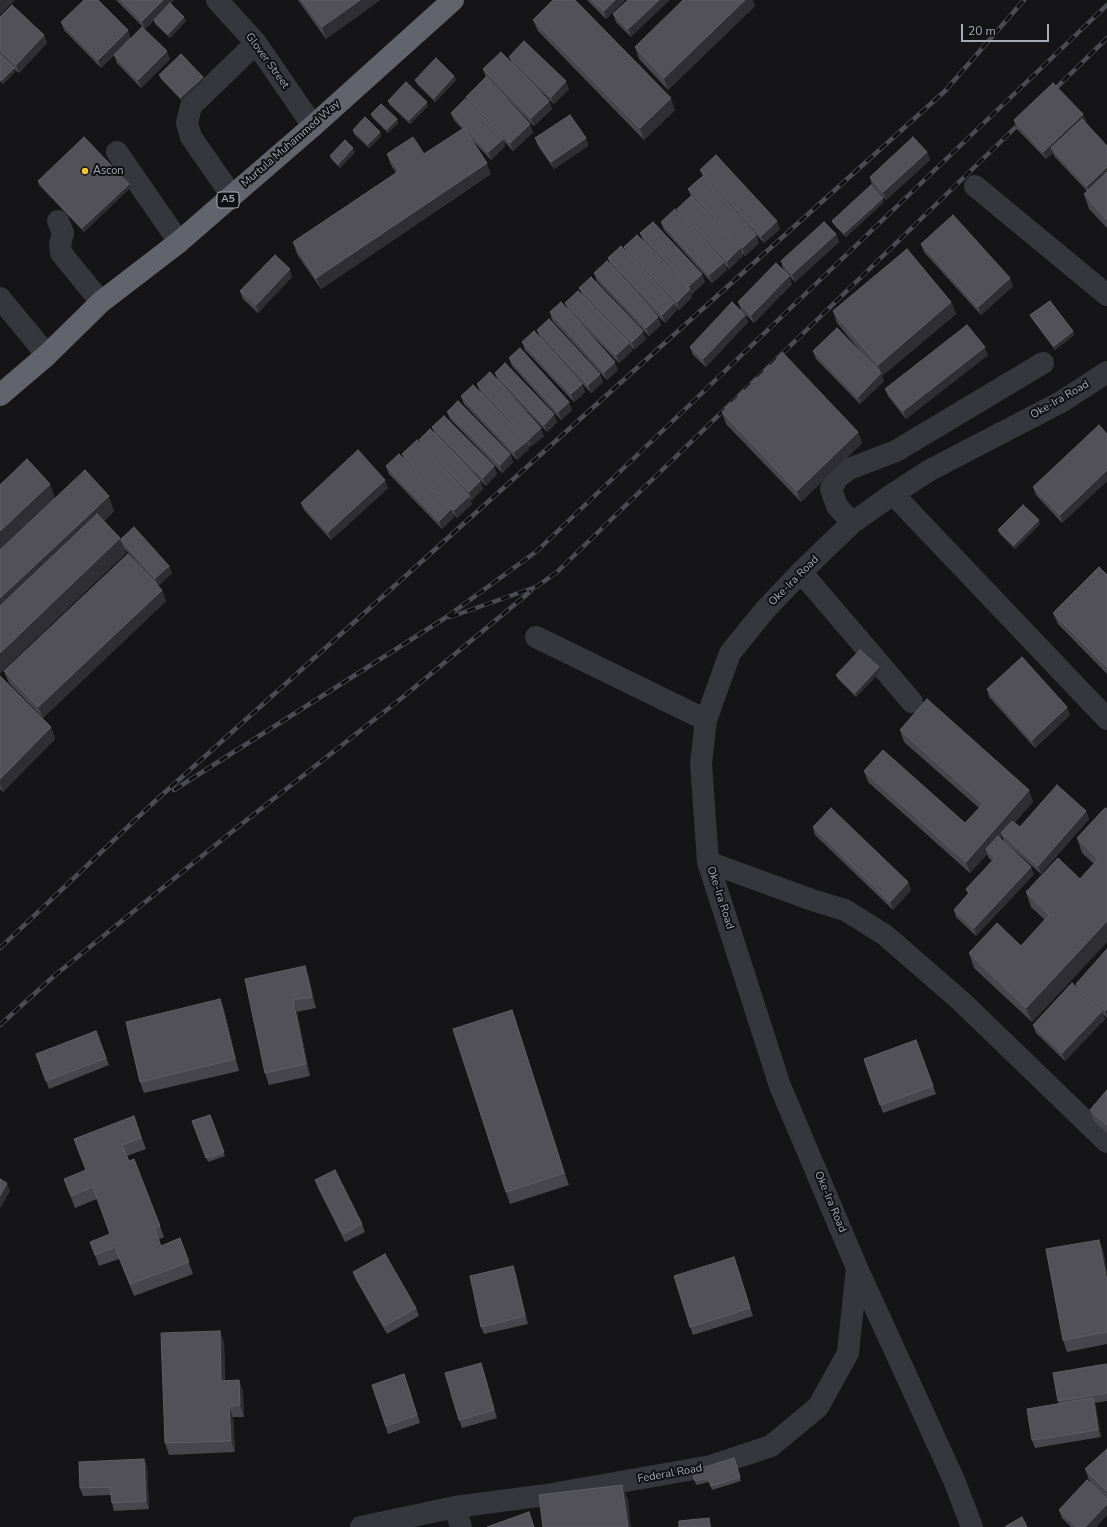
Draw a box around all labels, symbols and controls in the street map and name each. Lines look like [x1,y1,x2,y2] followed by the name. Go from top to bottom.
[963,16,1051,42] scale bar
[968,23,996,39] text: 20 m
[242,31,292,91] street label: Glover Street
[239,98,343,190] street label: Murtula Muhammed Way
[93,164,124,178] place label: Ascon
[80,166,90,176] marker: Ascon
[217,192,239,208] road number: A5
[1028,378,1092,422] street label: Oke-Ira Road
[766,553,822,609] street label: Oke-Ira Road
[704,865,736,931] street label: Oke-Ira Road
[811,1169,849,1235] street label: Oke-Ira Road
[637,1462,703,1486] street label: Federal Road

